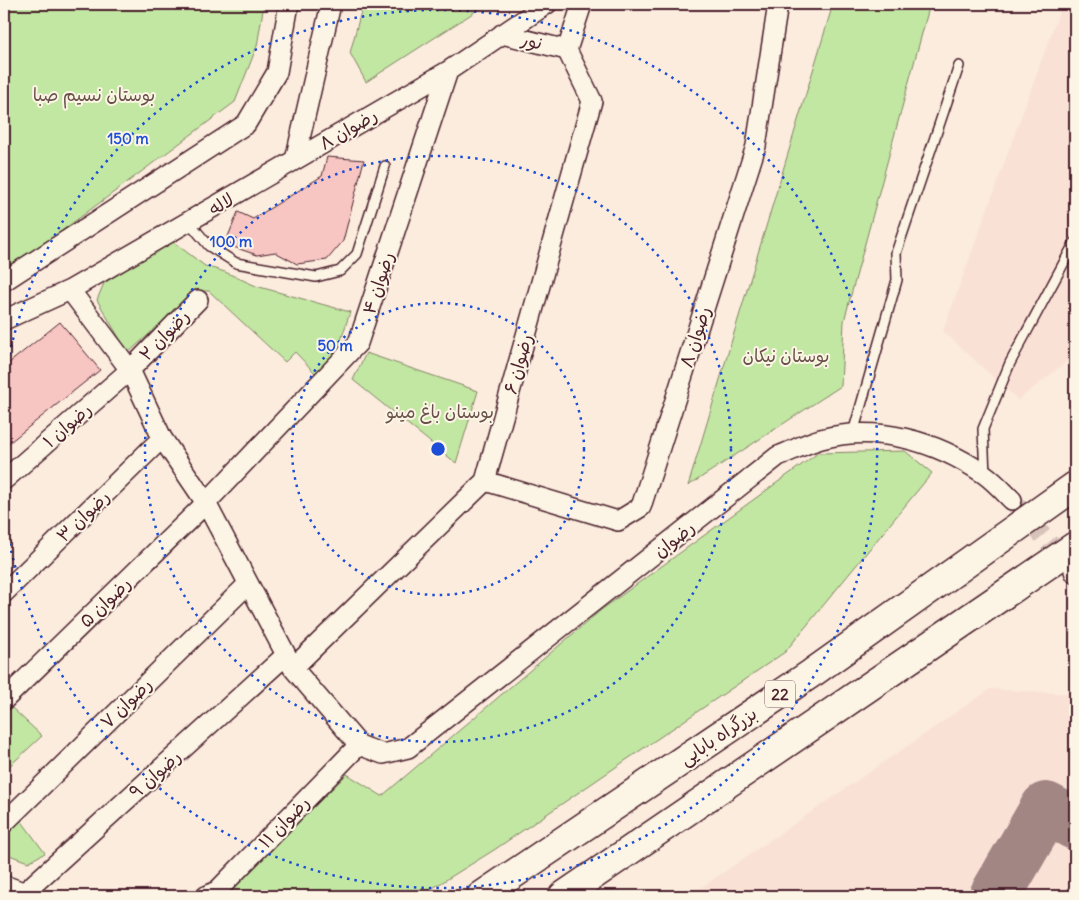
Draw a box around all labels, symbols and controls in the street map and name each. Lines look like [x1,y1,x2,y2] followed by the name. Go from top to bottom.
[518,27,545,55] street label: نور
[33,83,155,109] park label: بوستان نسیم صبا
[315,103,381,155] street label: رضوان ۸
[107,129,149,148] text: 150 m
[204,188,238,220] street label: لاله
[210,232,252,251] text: 100 m
[357,249,399,317] street label: رضوان ۴
[674,303,716,371] street label: رضوان ۸
[134,304,194,366] street label: رضوان ۲
[498,331,538,397] street label: رضوان ۶
[317,336,353,355] text: 50 m
[742,344,830,367] park label: بوستان نیکان
[38,398,96,452] street label: رضوان ۱
[385,400,494,424] park label: بوستان باغ مینو
[429,440,447,458] centre of rings
[52,485,114,547] street label: رضوان ۳
[649,516,699,562] street label: رضوان
[74,572,136,632] street label: رضوان ۵
[95,673,157,733] street label: رضوان ۷
[765,681,795,708] road number: 22
[675,702,761,770] street label: بزرگراه بابایی
[124,745,186,803] street label: رضوان ۹
[254,791,314,853] street label: رضوان ۱۱

